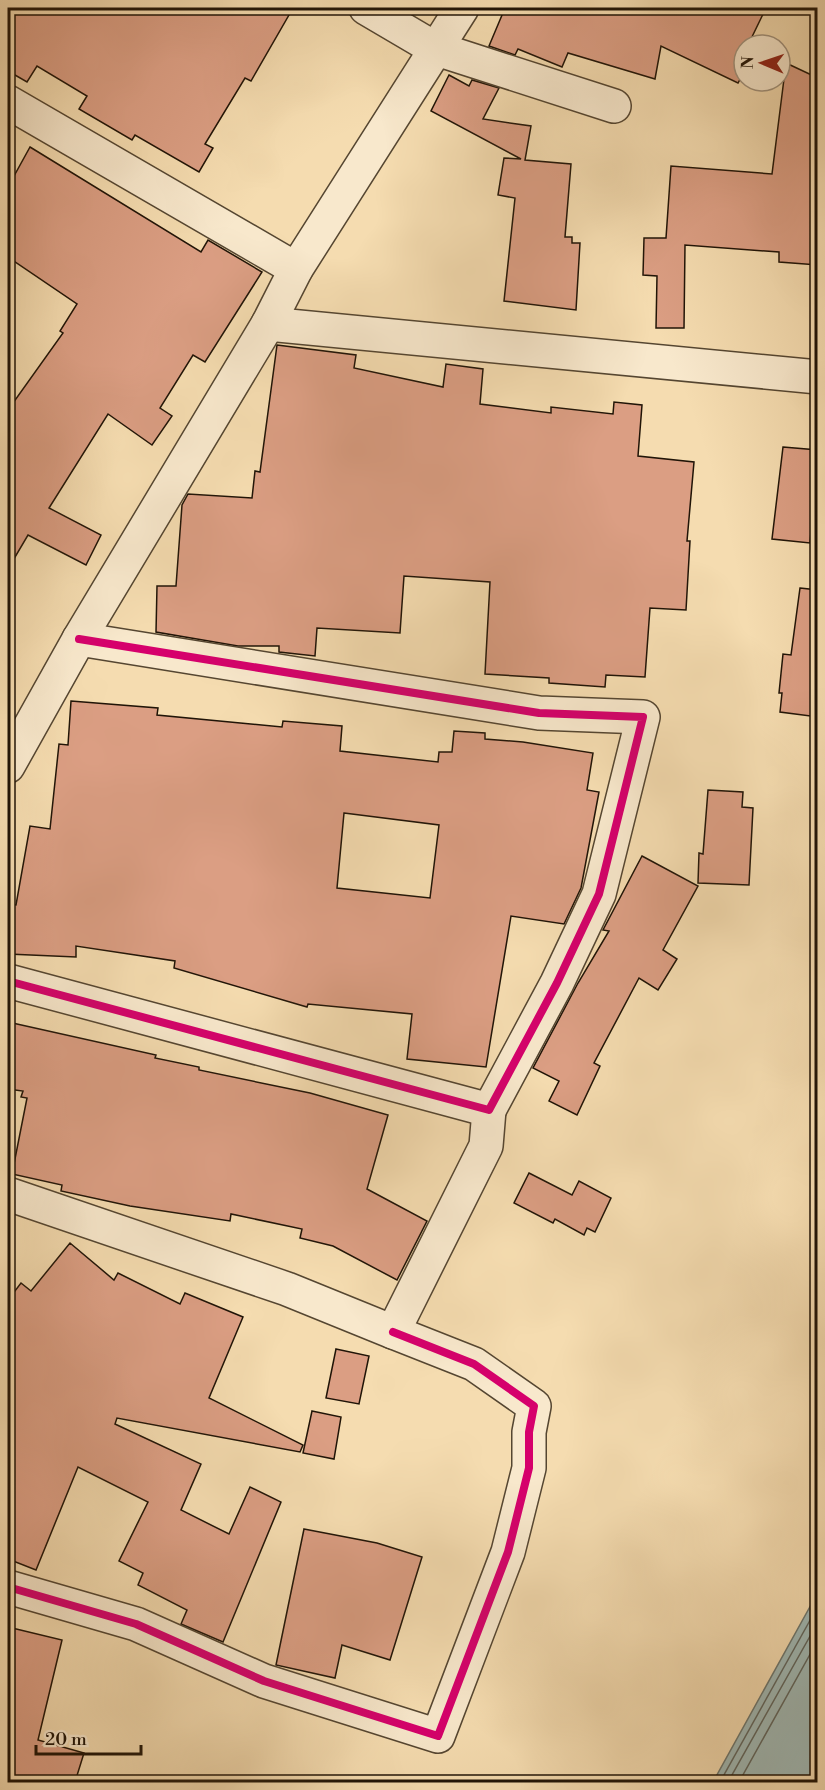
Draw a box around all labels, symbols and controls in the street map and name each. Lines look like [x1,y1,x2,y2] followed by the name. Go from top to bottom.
[732,33,792,93] north arrow
[738,55,758,69] text: N
[36,1718,141,1756] scale bar
[45,1728,87,1751] text: 20 m

